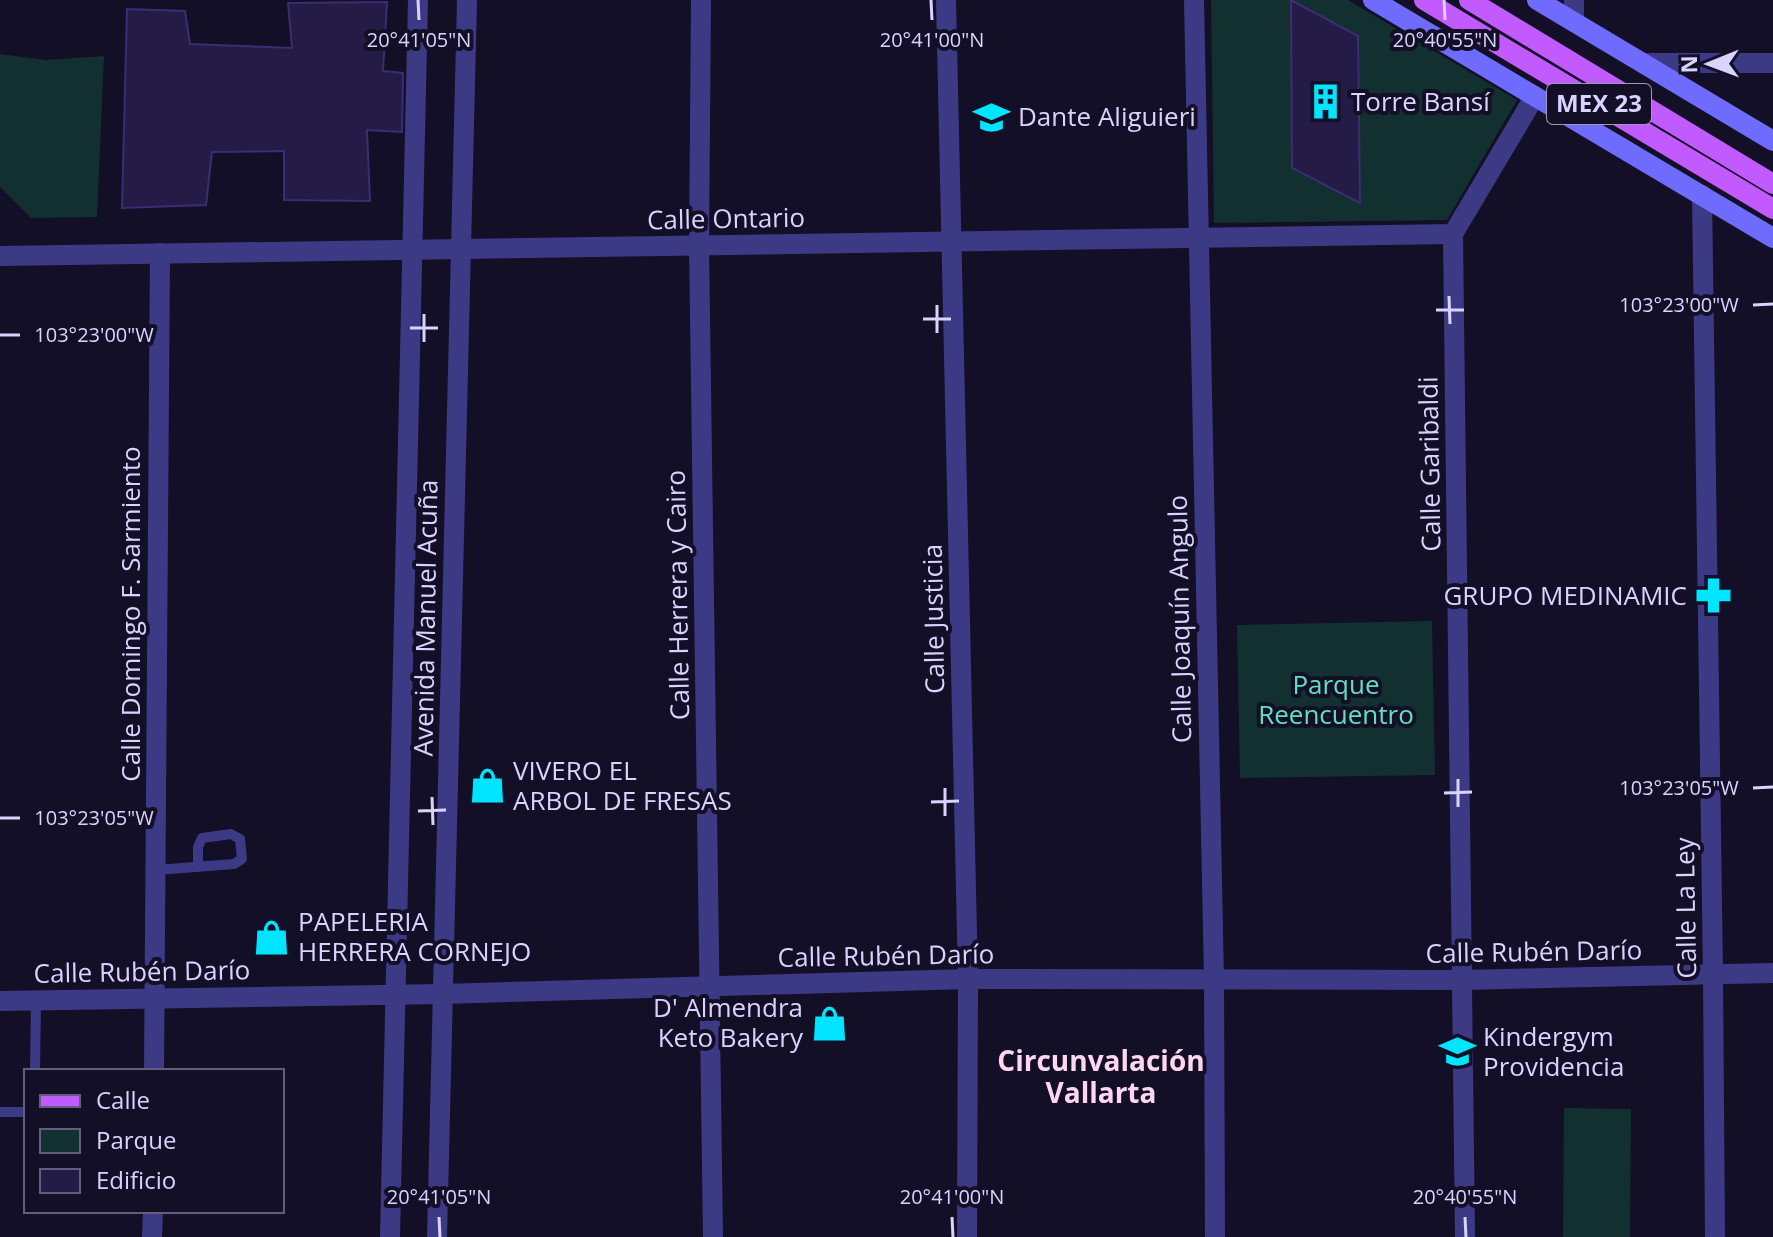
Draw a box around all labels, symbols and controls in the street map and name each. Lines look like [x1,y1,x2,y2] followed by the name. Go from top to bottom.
[1669,24,1749,104] north arrow
[367,26,471,53] text: 20°41'05"N
[880,26,984,53] text: 20°41'00"N
[1393,26,1497,53] text: 20°40'55"N
[1673,55,1703,74] text: N
[1306,83,1344,121] building icon: Torre Bansí
[1351,83,1490,119] place label: Torre Bansí
[1547,84,1651,124] road number: MEX 23
[973,98,1011,136] school or university icon: Dante Aliguieri
[1018,98,1196,134] place label: Dante Aliguieri
[647,199,805,237] street label: Calle Ontario
[1619,291,1739,318] text: 103°23'00"W
[34,321,154,348] text: 103°23'00"W
[1409,376,1449,552] street label: Calle Garibaldi
[112,446,148,782] street label: Calle Domingo F. Sarmiento
[657,470,697,720] street label: Calle Herrera y Cairo
[405,479,445,757] street label: Avenida Manuel Acuña
[1159,495,1199,743] street label: Calle Joaquín Angulo
[914,544,952,694] street label: Calle Justicia
[1443,577,1687,613] place label: GRUPO MEDINAMIC
[1694,577,1732,615] pharmacy icon: GRUPO MEDINAMIC
[1258,666,1414,732] park label: Parque Reencuentro
[513,752,732,818] place label: VIVERO EL ARBOL DE FRESAS
[468,767,506,805] shop icon: VIVERO EL ARBOL DE FRESAS
[1619,774,1739,801] text: 103°23'05"W
[34,804,154,831] text: 103°23'05"W
[1666,836,1704,979] street label: Calle La Ley
[298,903,531,969] place label: PAPELERIA HERRERA CORNEJO
[253,918,291,956] shop icon: PAPELERIA HERRERA CORNEJO
[1425,931,1643,971] street label: Calle Rubén Darío
[777,935,995,975] street label: Calle Rubén Darío
[33,951,251,991] street label: Calle Rubén Darío
[653,989,804,1055] place label: D' Almendra Keto Bakery
[810,1004,848,1042] shop icon: D' Almendra Keto Bakery
[1483,1018,1624,1084] place label: Kindergym Providencia
[1438,1033,1476,1071] school or university icon: Kindergym Providencia
[997,1041,1205,1111] district label: Circunvalación Vallarta
[24,1069,284,1213] legend
[96,1083,150,1116] text: Calle
[96,1123,176,1156] text: Parque
[96,1163,176,1196] text: Edificio
[387,1183,491,1210] text: 20°41'05"N
[900,1183,1004,1210] text: 20°41'00"N
[1413,1183,1517,1210] text: 20°40'55"N

